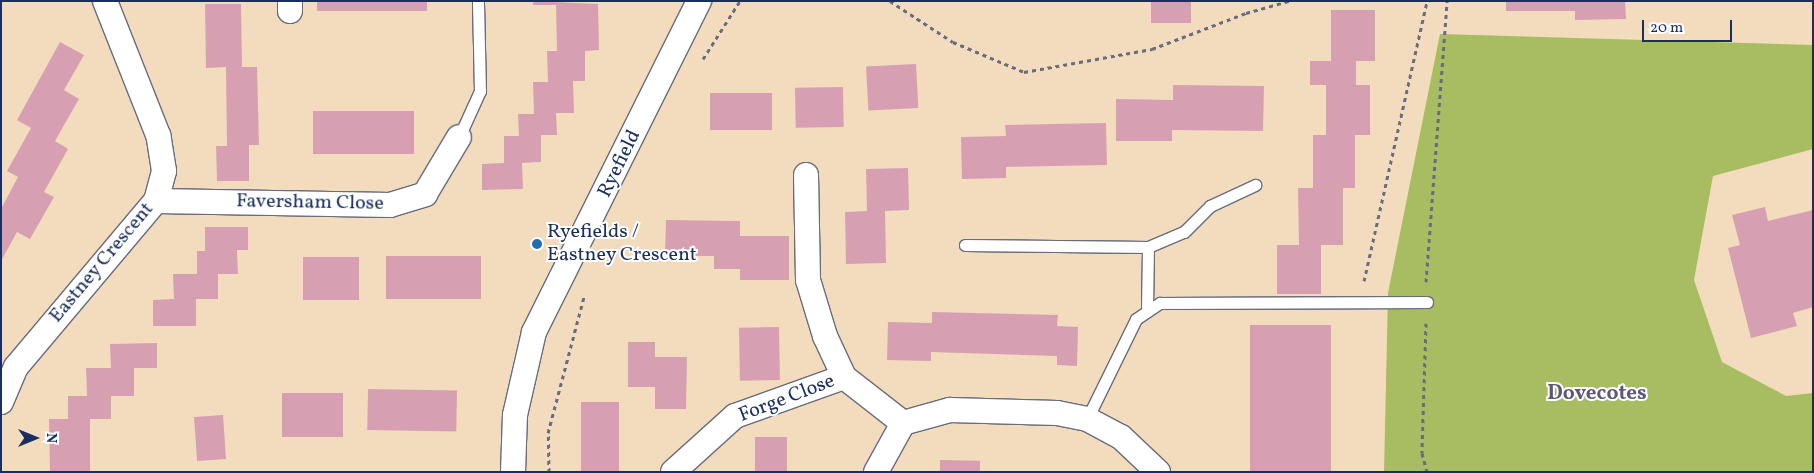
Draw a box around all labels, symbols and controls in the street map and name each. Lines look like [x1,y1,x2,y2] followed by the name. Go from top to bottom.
[1644,10,1734,42] scale bar
[1650,18,1683,39] text: 20 m
[593,126,647,202] street label: Ryefield
[236,190,384,216] street label: Faversham Close
[44,198,160,328] street label: Eastney Crescent
[547,220,697,267] place label: Ryefields / Eastney Crescent
[531,238,543,250] marker: Ryefields / Eastney Crescent
[736,370,838,428] street label: Forge Close
[1547,381,1647,407] district label: Dovecotes
[10,413,60,463] north arrow
[41,433,60,443] text: N

